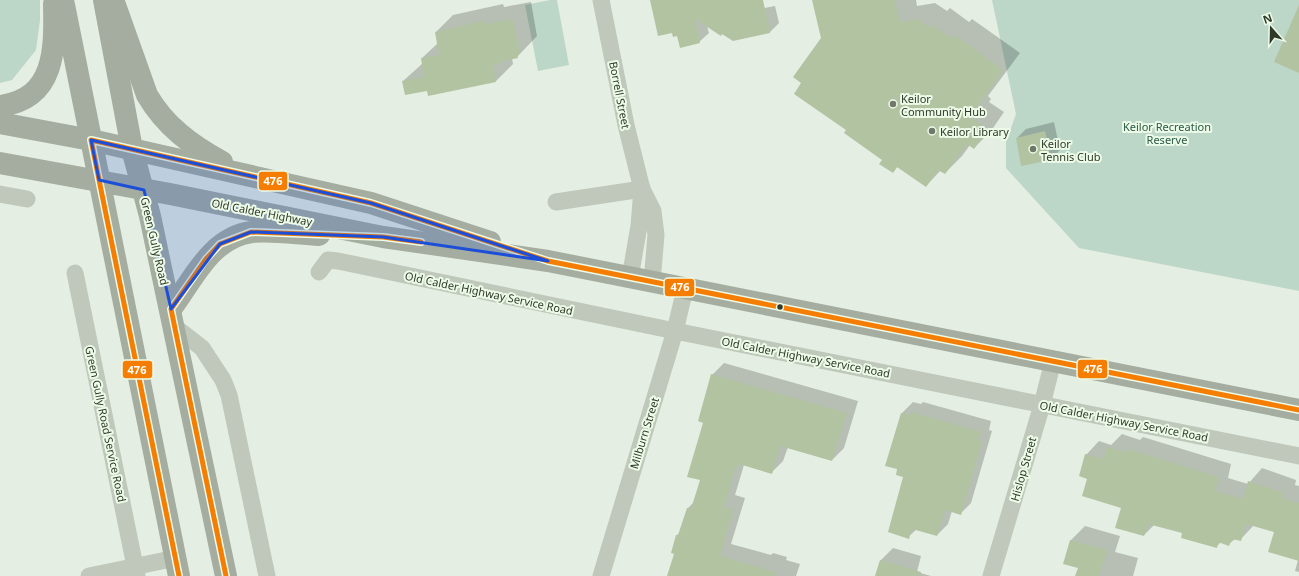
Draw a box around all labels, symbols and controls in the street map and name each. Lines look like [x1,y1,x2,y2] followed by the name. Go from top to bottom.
[1251,8,1291,48] north arrow
[1261,10,1274,27] text: N
[606,60,634,130] street label: Borrell Street
[901,91,986,119] place label: Keilor Community Hub
[888,99,898,109] marker: Keilor Community Hub
[1123,119,1211,147] park label: Keilor Recreation Reserve
[940,124,1009,139] place label: Keilor Library
[927,126,937,136] marker: Keilor Library
[1041,136,1101,164] place label: Keilor Tennis Club
[1028,144,1038,154] marker: Keilor Tennis Club
[258,171,288,191] line badge: 476
[264,173,282,188] text: 476
[210,195,314,229] street label: Old Calder Highway
[138,196,172,286] street label: Green Gully Road
[404,268,574,318] street label: Old Calder Highway Service Road
[664,278,695,297] line badge: 476
[671,279,689,294] text: 476
[775,302,785,312] unlabelled marker
[721,333,891,381] street label: Old Calder Highway Service Road
[82,345,130,503] street label: Green Gully Road Service Road
[1077,359,1108,379] line badge: 476
[122,360,153,379] line badge: 476
[1084,361,1102,376] text: 476
[128,362,146,377] text: 476
[626,395,662,471] street label: Milburn Street
[1039,397,1209,445] street label: Old Calder Highway Service Road
[1007,435,1039,503] street label: Hislop Street

